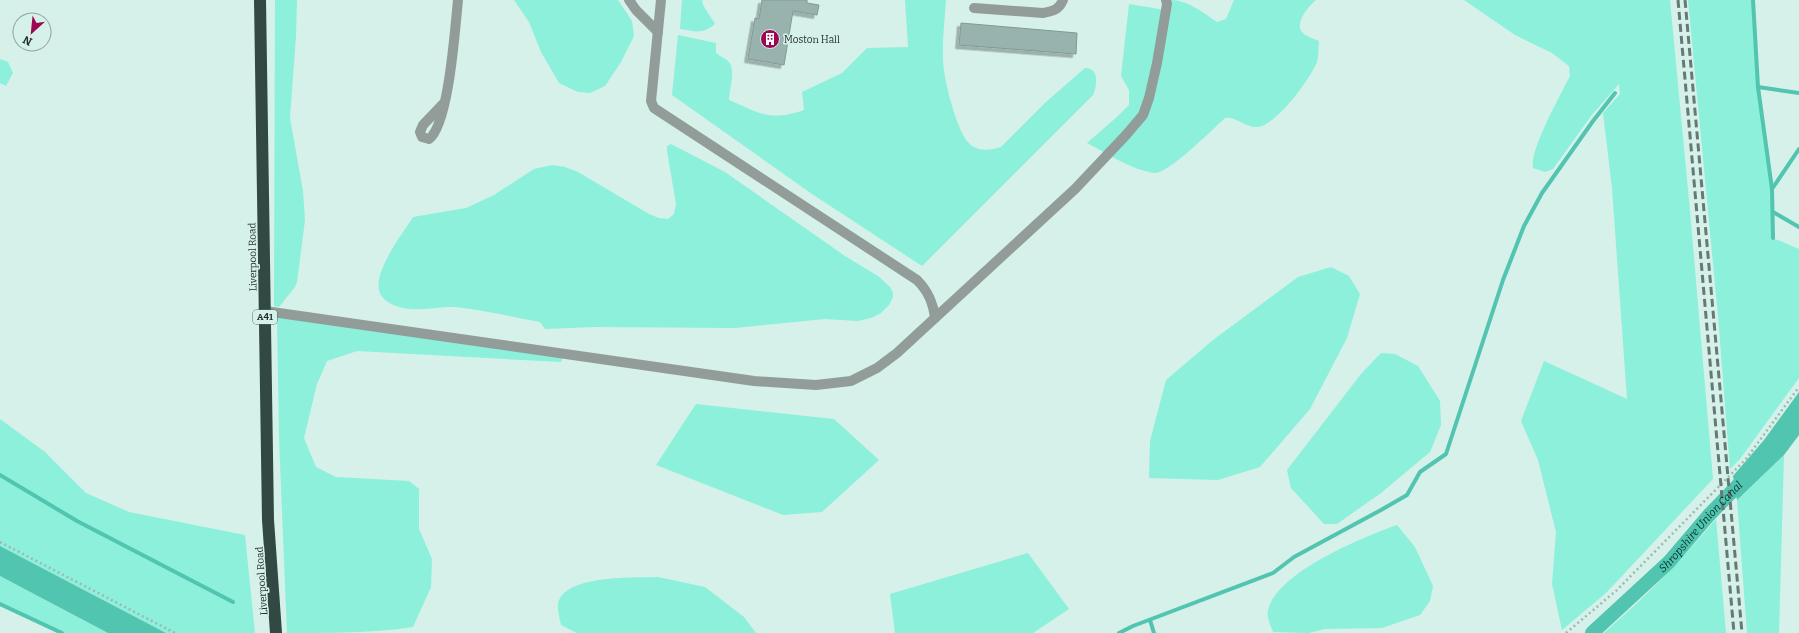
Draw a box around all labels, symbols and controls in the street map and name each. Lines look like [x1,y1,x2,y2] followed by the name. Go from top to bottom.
[12,12,52,52] north arrow
[759,28,781,50] building icon: Moston Hall
[21,33,34,48] text: N
[784,34,840,46] place label: Moston Hall
[246,222,260,292] street label: Liverpool Road
[253,310,277,324] road number: A41
[1656,479,1745,575] water label: Shropshire Union Canal
[254,546,270,616] street label: Liverpool Road

